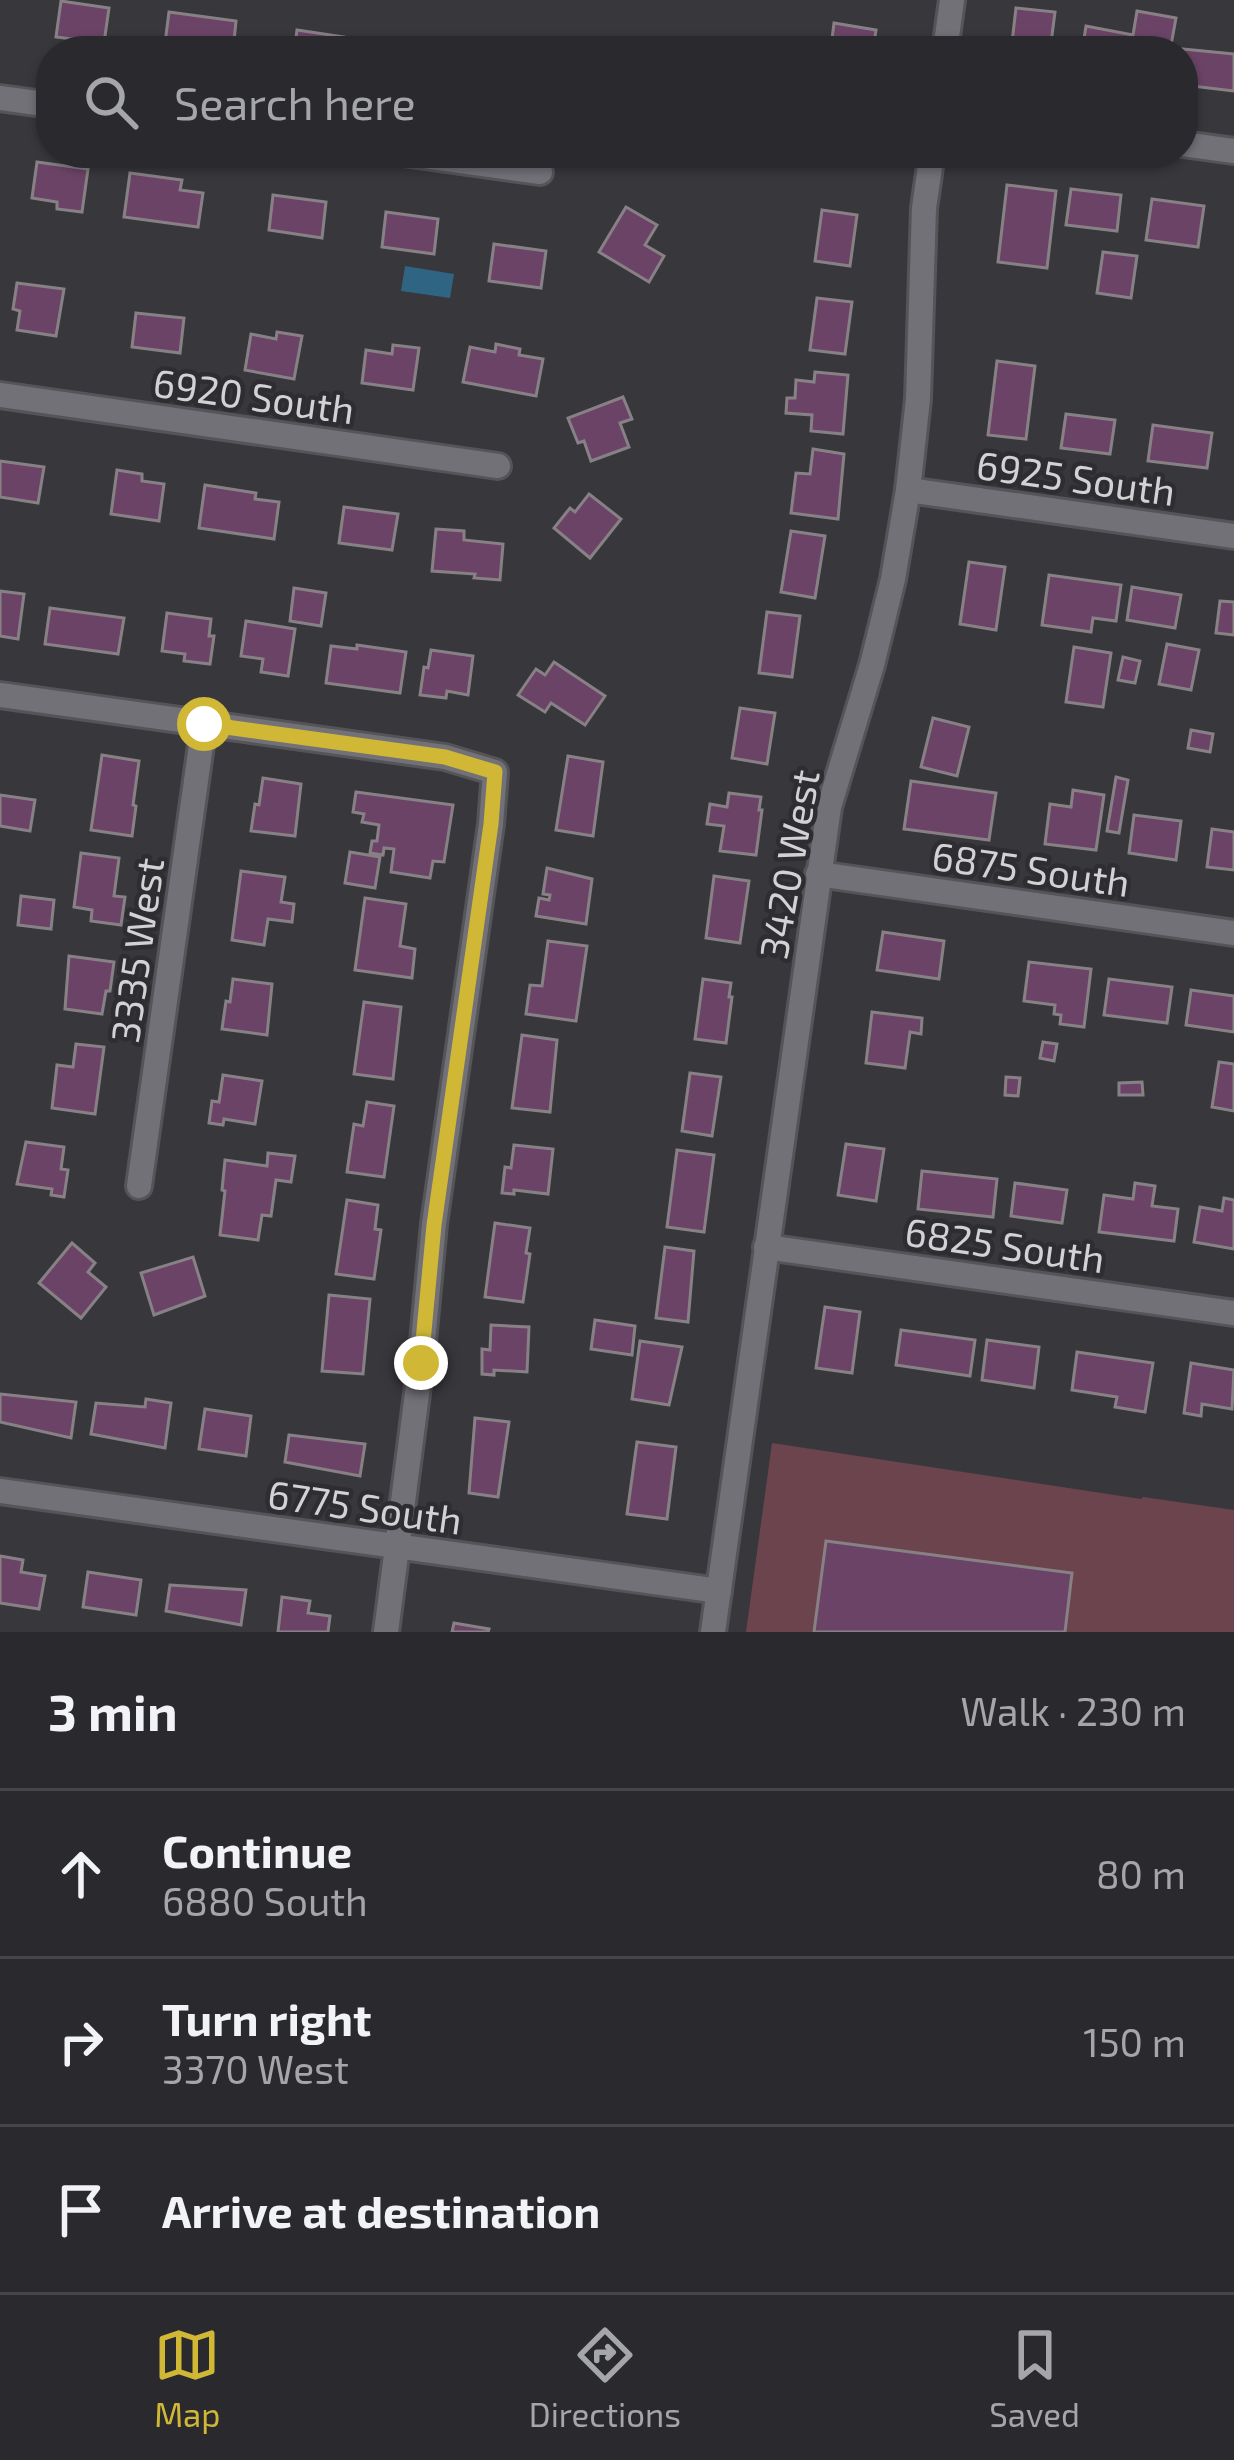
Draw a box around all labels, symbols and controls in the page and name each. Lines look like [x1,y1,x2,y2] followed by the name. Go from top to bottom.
[36,36,1198,168] search box
[78,69,144,135] icon: search
[174,75,416,129] text: Search here
[150,358,358,432] street label: 6920 South
[974,440,1178,514] street label: 6925 South
[177,697,231,751] route start
[748,766,828,962] street label: 3420 West
[929,831,1133,905] street label: 6875 South
[100,855,172,1045] street label: 3335 West
[902,1207,1108,1281] street label: 6825 South
[394,1336,448,1390] route end
[265,1469,465,1543] street label: 6775 South
[48,1680,178,1741] text: 3 min
[960,1687,1186,1734] text: Walk · 230 m
[162,1823,352,1877] text: Continue
[48,1841,114,1907] icon: ahead
[1096,1850,1186,1897] text: 80 m
[162,1877,368,1924] text: 6880 South
[162,1991,371,2045] text: Turn right
[48,2009,114,2075] icon: right
[1083,2018,1186,2065] text: 150 m
[162,2045,349,2092] text: 3370 West
[48,2177,114,2243] icon: arrive
[162,2183,600,2237] text: Arrive at destination
[154,2322,220,2434] tab: Map
[529,2322,681,2434] tab: Directions
[989,2322,1080,2434] tab: Saved

